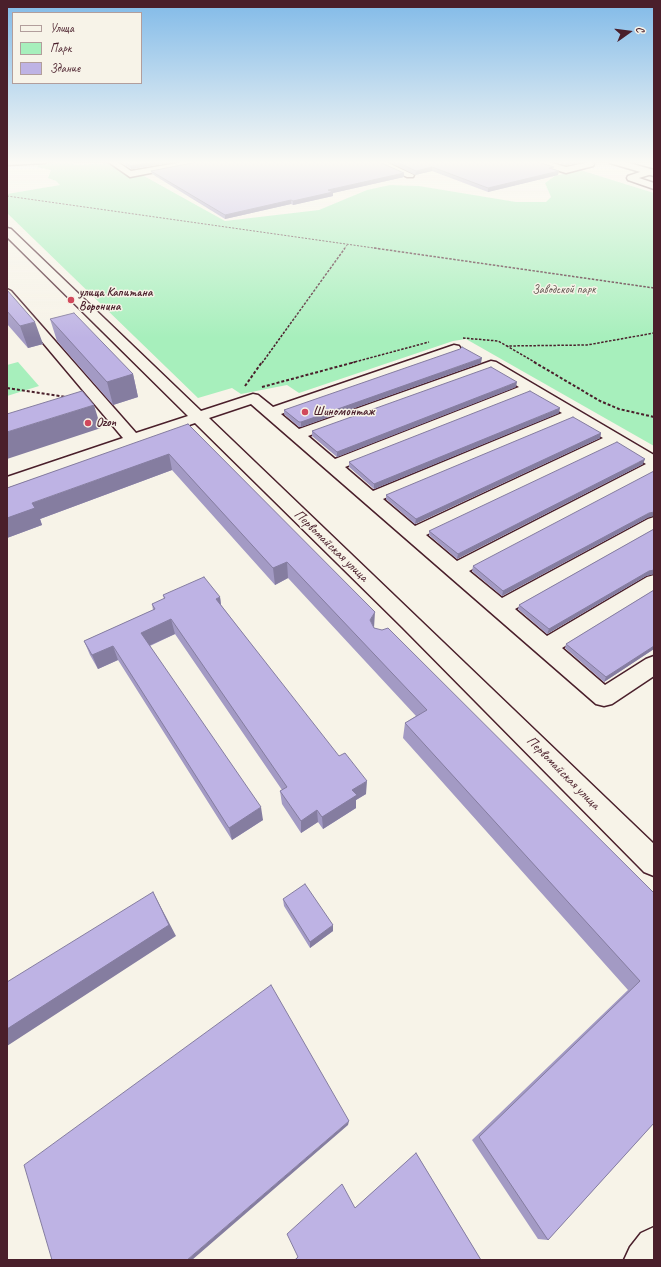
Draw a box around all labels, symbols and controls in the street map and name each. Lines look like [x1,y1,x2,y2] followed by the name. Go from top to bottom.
[12,12,142,84] legend
[609,12,649,52] north arrow
[50,20,74,36] text: Улица
[633,25,648,33] text: С
[50,40,71,56] text: Парк
[50,60,80,76] text: Здание
[532,283,596,297] park label: Заводской парк
[79,286,152,314] place label: улица Капитана Воронина
[66,295,76,305] marker: улица Капитана Воронина
[313,405,374,419] place label: Шиномонтаж
[300,407,310,417] marker: Шиномонтаж
[96,416,116,430] place label: Ozon
[83,418,93,428] marker: Ozon
[290,506,372,586] street label: Первомайская улица
[523,733,603,813] street label: Первомайская улица

